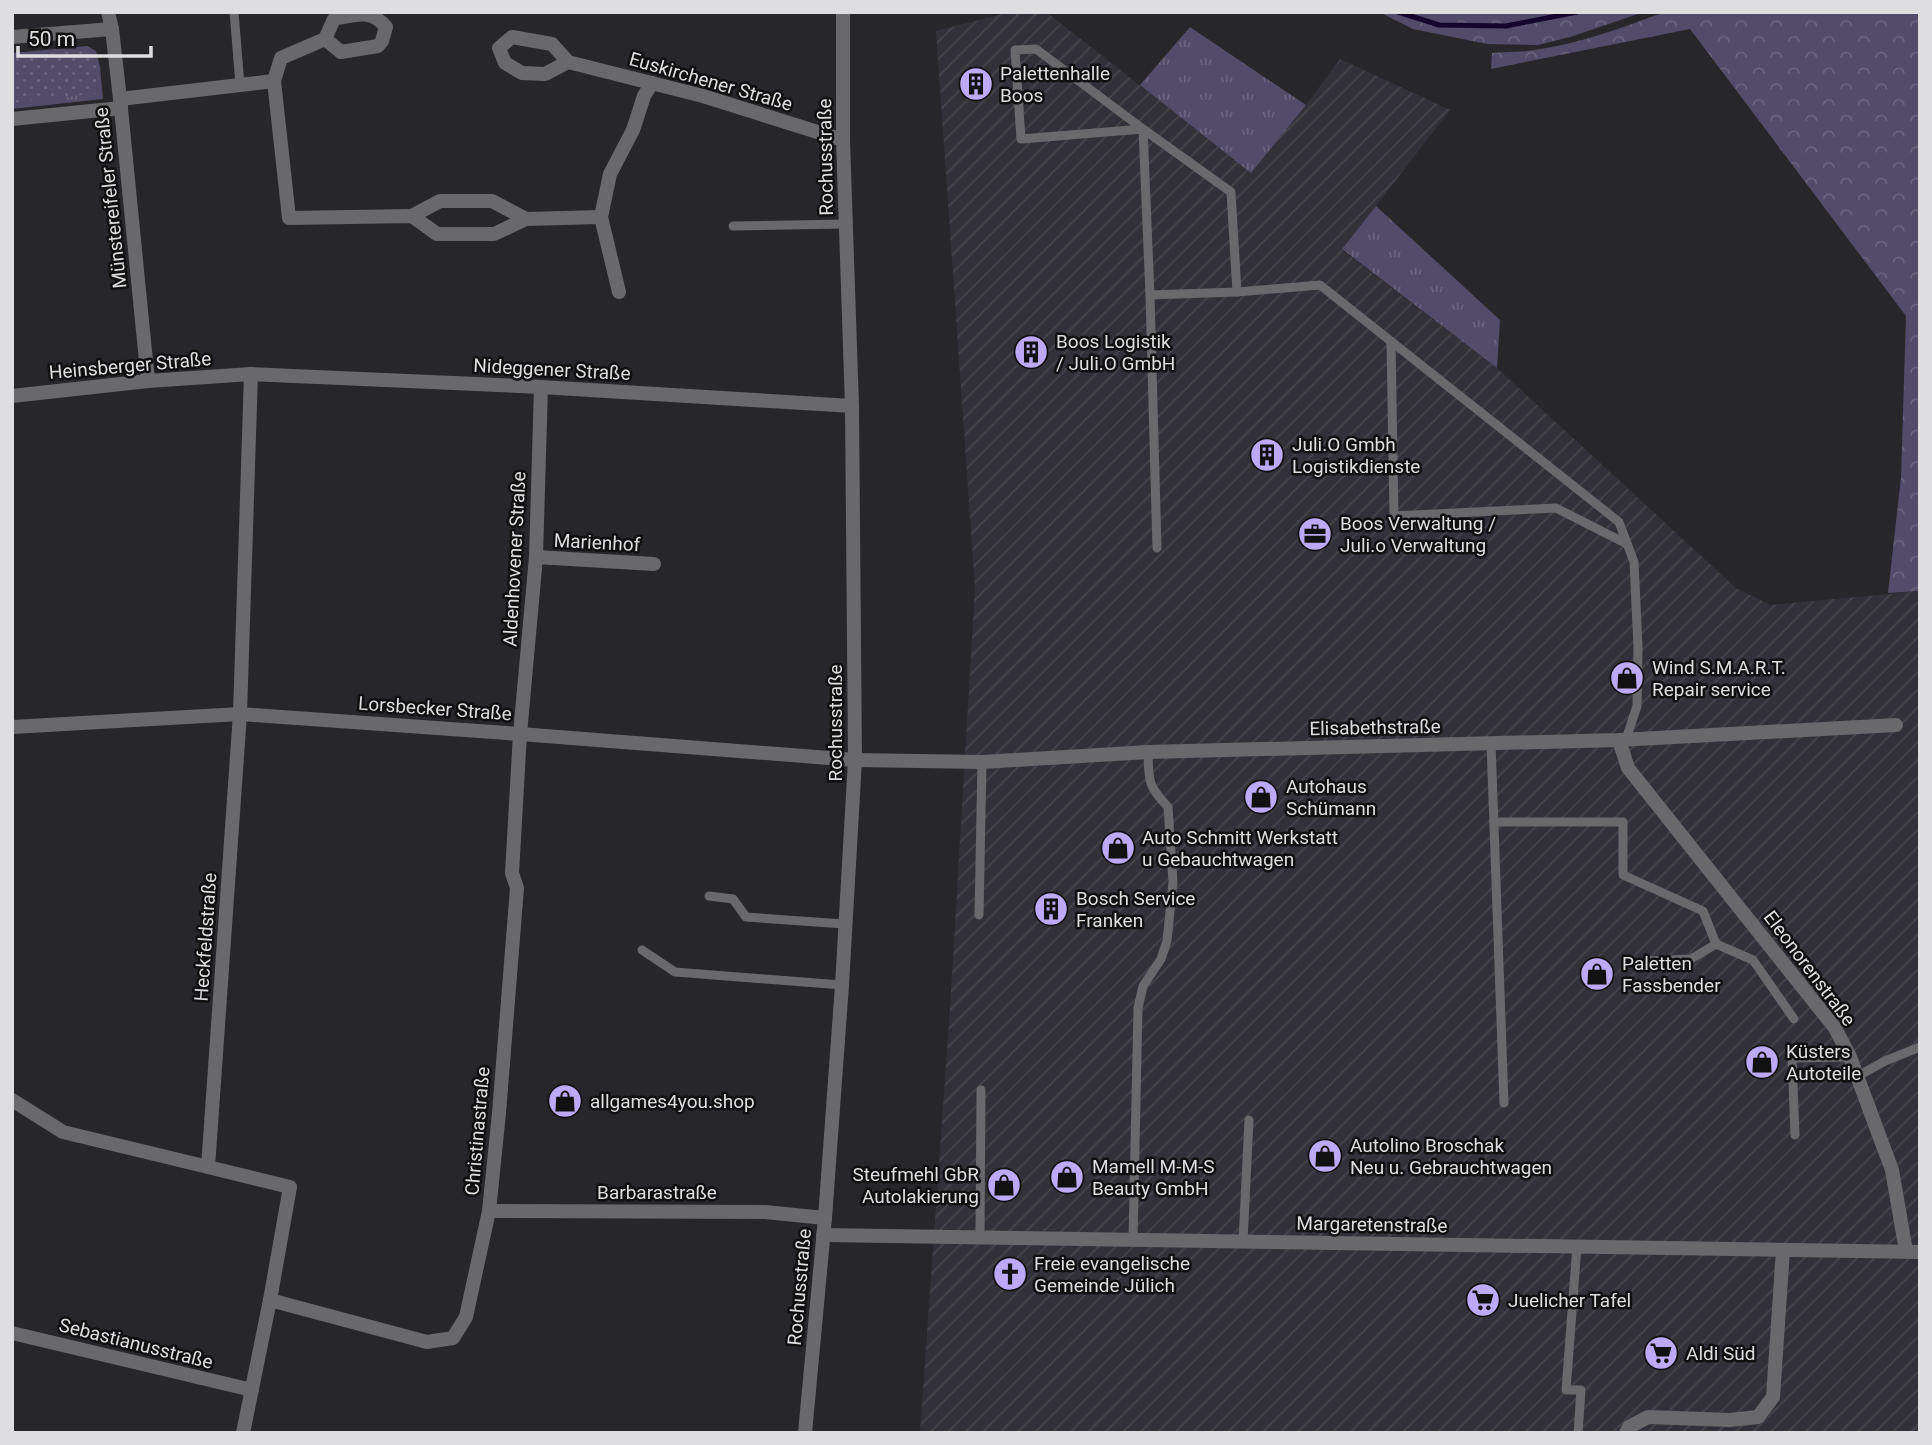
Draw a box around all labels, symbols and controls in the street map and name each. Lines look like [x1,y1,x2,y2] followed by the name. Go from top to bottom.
[18,14,150,58] scale bar
[28,27,75,51] text: 50 m
[627,47,795,116] street label: Euskirchener Straße
[1000,62,1110,107] place label: Palettenhalle Boos
[957,65,995,103] building icon: Palettenhalle Boos
[813,98,838,216] street label: Rochusstraße
[90,106,131,290] street label: Münstereifeler Straße
[1056,330,1175,375] place label: Boos Logistik / Juli.O GmbH
[1012,333,1050,371] building icon: Boos Logistik / Juli.O GmbH
[48,347,212,384] street label: Heinsberger Straße
[473,354,631,385] street label: Nideggener Straße
[1292,433,1420,478] place label: Juli.O Gmbh Logistikdienste
[1248,436,1286,474] building icon: Juli.O Gmbh Logistikdienste
[498,471,531,647] street label: Aldenhovener Straße
[1340,512,1496,557] place label: Boos Verwaltung / Juli.o Verwaltung
[1296,515,1334,553] office icon: Boos Verwaltung / Juli.o Verwaltung
[553,529,641,556] street label: Marienhof
[1652,656,1786,701] place label: Wind S.M.A.R.T. Repair service
[1608,659,1646,697] shop icon: Wind S.M.A.R.T. Repair service
[824,664,847,782] street label: Rochusstraße
[357,692,513,725] street label: Lorsbecker Straße
[1309,715,1441,740] street label: Elisabethstraße
[1286,775,1376,820] place label: Autohaus Schümann
[1242,778,1280,816] shop icon: Autohaus Schümann
[1142,826,1338,871] place label: Auto Schmitt Werkstatt u Gebauchtwagen
[1099,829,1137,867] shop icon: Auto Schmitt Werkstatt u Gebauchtwagen
[190,872,221,1002] street label: Heckfeldstraße
[1076,887,1195,932] place label: Bosch Service Franken
[1032,890,1070,928] building icon: Bosch Service Franken
[1759,906,1860,1030] street label: Eleonorenstraße
[1622,952,1721,997] place label: Paletten Fassbender
[1578,955,1616,993] shop icon: Paletten Fassbender
[1786,1040,1861,1085] place label: Küsters Autoteile
[1743,1043,1781,1081] shop icon: Küsters Autoteile
[460,1066,495,1196] street label: Christinastraße
[546,1082,584,1120] shop icon: allgames4you.shop
[590,1090,755,1113] place label: allgames4you.shop
[1350,1134,1552,1179] place label: Autolino Broschak Neu u. Gebrauchtwagen
[1306,1137,1344,1175] shop icon: Autolino Broschak Neu u. Gebrauchtwagen
[1092,1155,1215,1200] place label: Mamell M-M-S Beauty GmbH
[1048,1158,1086,1196] shop icon: Mamell M-M-S Beauty GmbH
[852,1163,979,1208] place label: Steufmehl GbR Autolakierung
[985,1166,1023,1204] shop icon: Steufmehl GbR Autolakierung
[597,1181,717,1204] street label: Barbarastraße
[1296,1212,1448,1237] street label: Margaretenstraße
[783,1228,816,1346] street label: Rochusstraße
[1034,1252,1190,1297] place label: Freie evangelische Gemeinde Jülich
[991,1255,1029,1293] church icon: Freie evangelische Gemeinde Jülich
[1464,1281,1502,1319] supermarket icon: Juelicher Tafel
[1508,1289,1631,1312] place label: Juelicher Tafel
[56,1313,215,1374] street label: Sebastianusstraße
[1642,1334,1680,1372] supermarket icon: Aldi Süd
[1686,1342,1756,1365] place label: Aldi Süd

